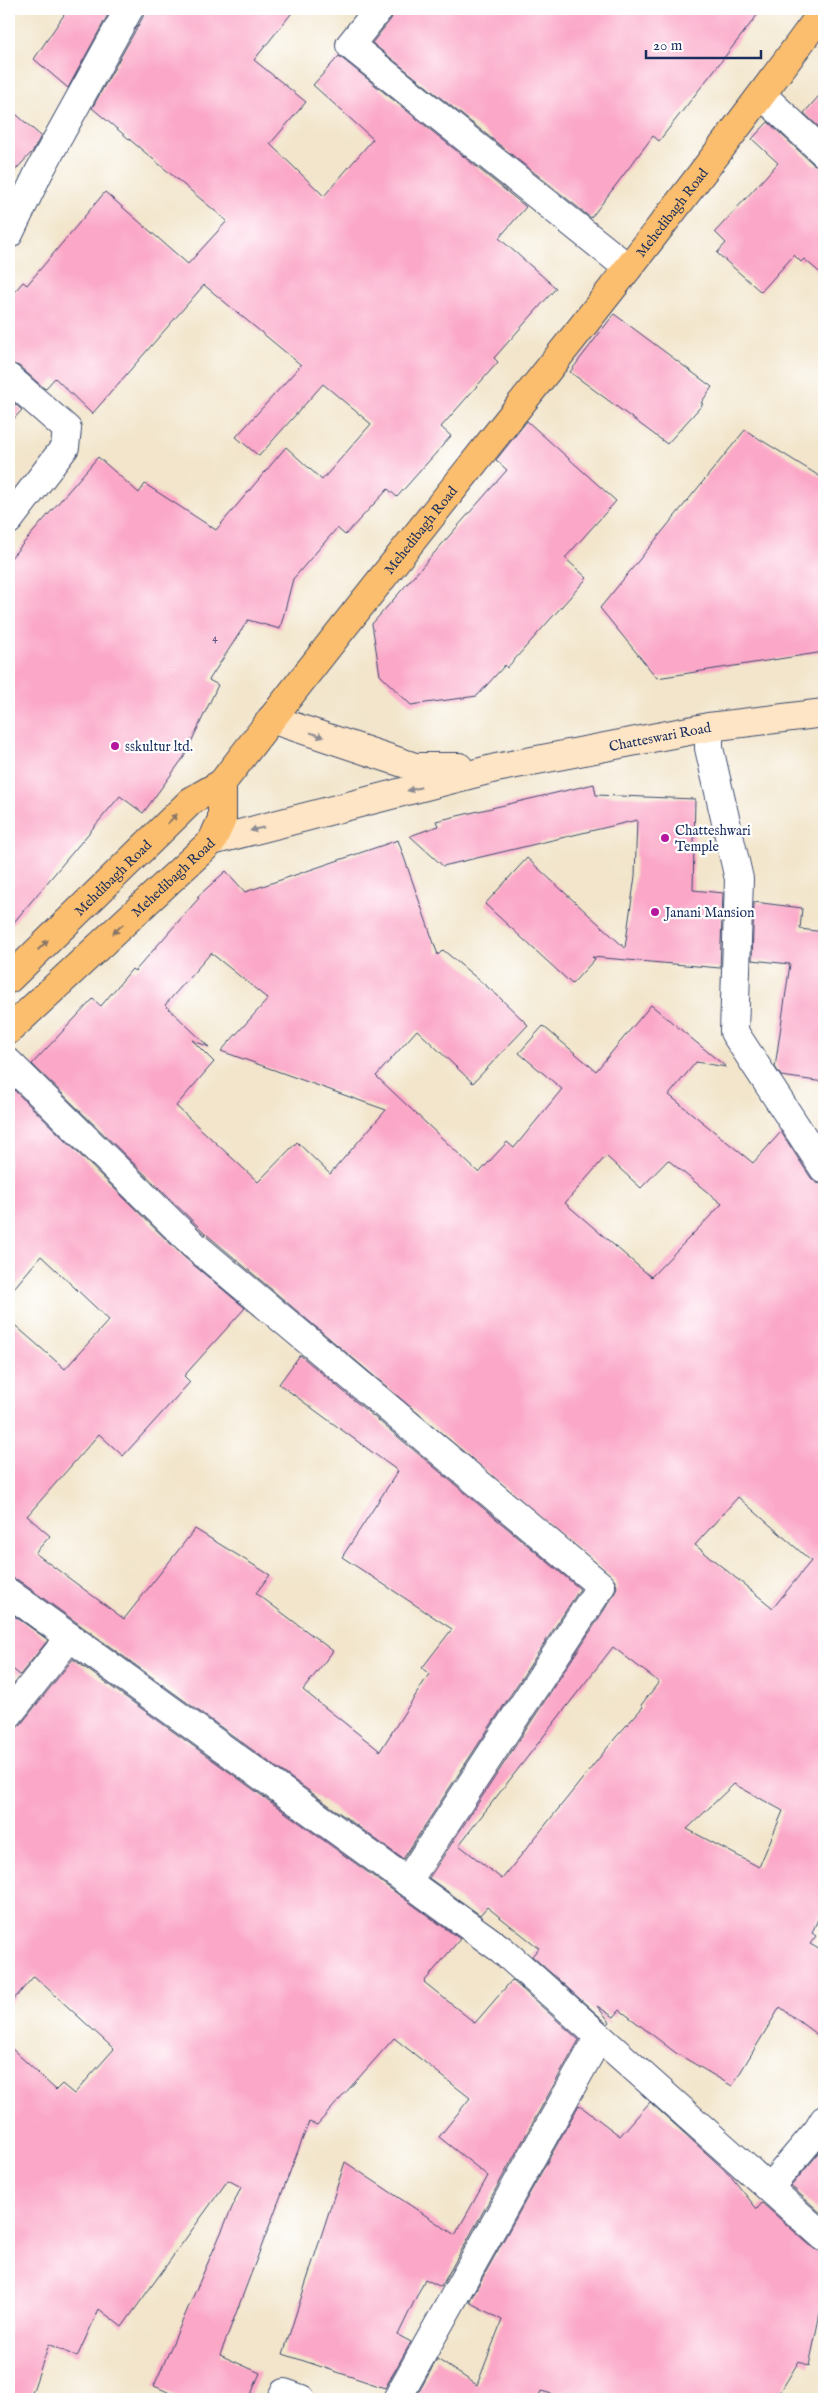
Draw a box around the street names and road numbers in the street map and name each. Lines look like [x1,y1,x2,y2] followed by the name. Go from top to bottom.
[632,164,713,261] street label: Mehedibagh Road
[380,482,462,578] street label: Mehedibagh Road
[607,719,713,756] street label: Chatteswari Road
[128,834,220,921] street label: Mehedibagh Road
[71,836,156,920] street label: Mehdibagh Road

